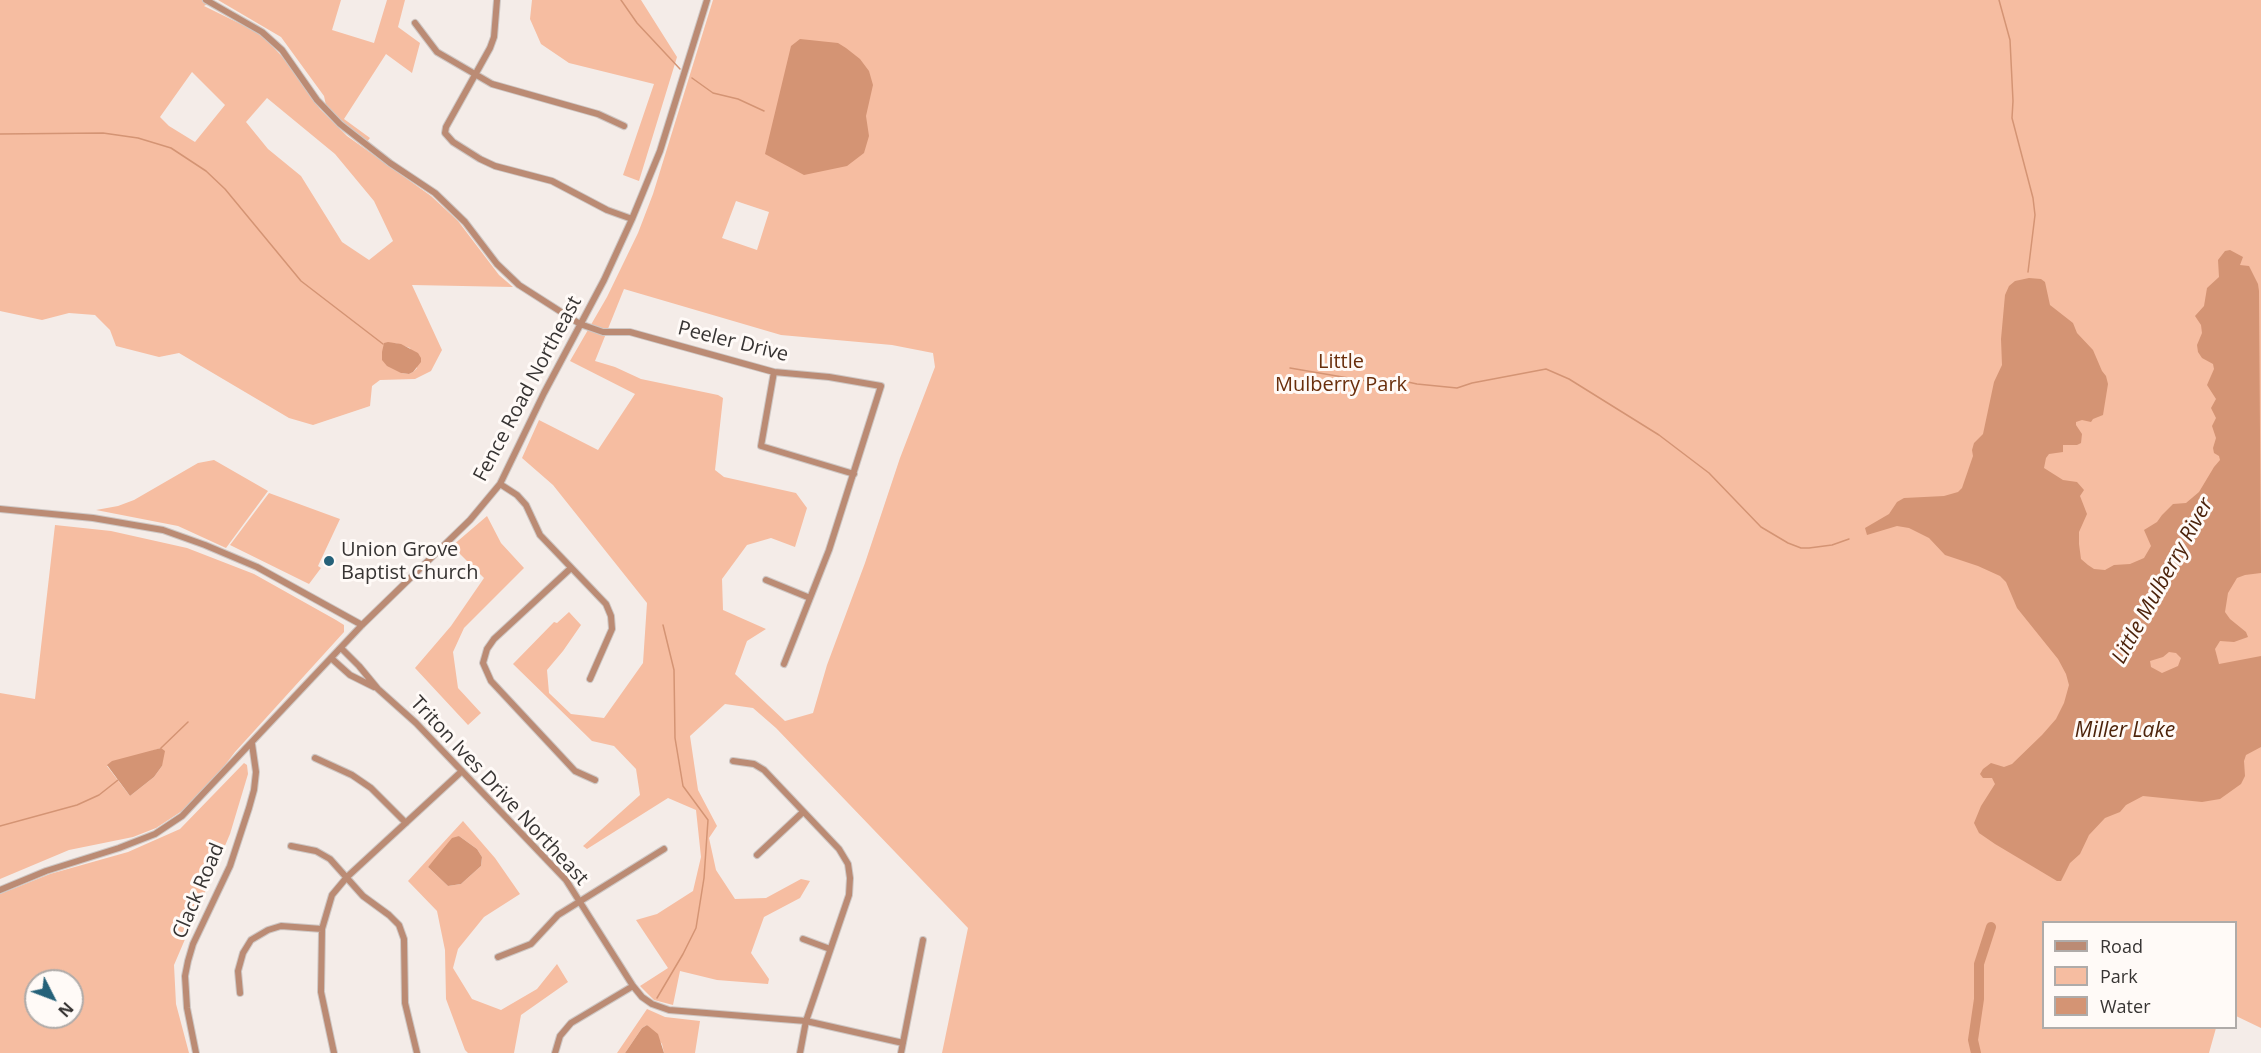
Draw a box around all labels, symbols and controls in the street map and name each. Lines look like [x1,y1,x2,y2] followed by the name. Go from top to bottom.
[469,292,587,486] street label: Fence Road Northeast
[675,317,791,367] street label: Peeler Drive
[1275,350,1407,397] park label: Little Mulberry Park
[2107,494,2219,668] water label: Little Mulberry River
[341,538,478,585] place label: Union Grove Baptist Church
[322,554,336,568] marker: Union Grove Baptist Church
[405,691,593,891] street label: Triton Ives Drive Northeast
[2075,718,2175,744] water label: Miller Lake
[168,839,230,943] street label: Clack Road
[2042,921,2237,1029] legend
[2100,934,2143,958] text: Road
[2100,964,2138,988] text: Park
[24,969,84,1029] north arrow
[2100,994,2151,1018] text: Water
[53,998,78,1022] text: N

